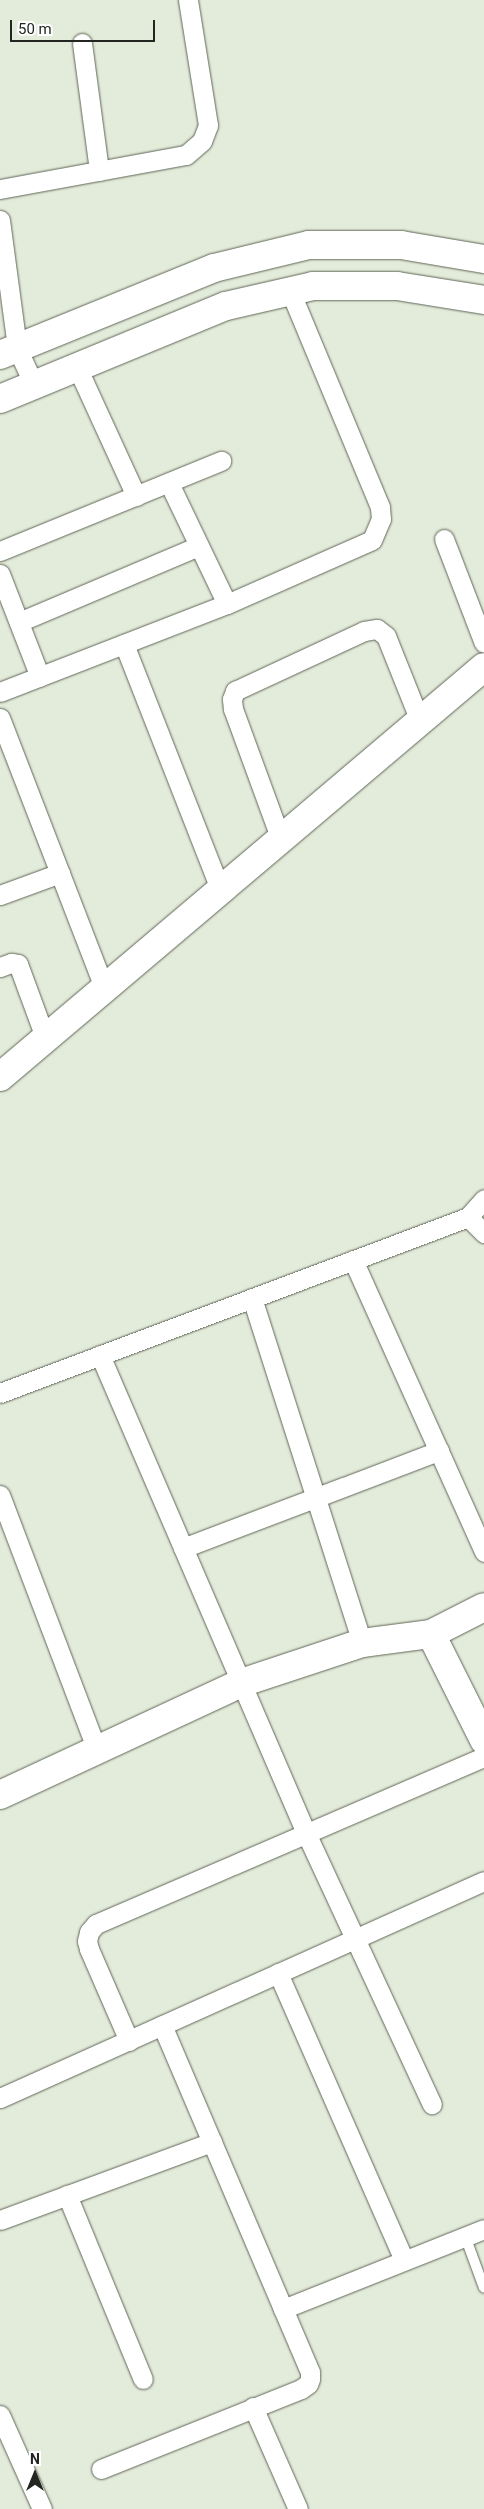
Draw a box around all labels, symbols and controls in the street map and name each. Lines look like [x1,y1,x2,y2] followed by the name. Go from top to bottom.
[12,10,158,42] scale bar
[18,20,52,38] text: 50 m
[10,2449,60,2499] north arrow
[30,2451,40,2467] text: N

